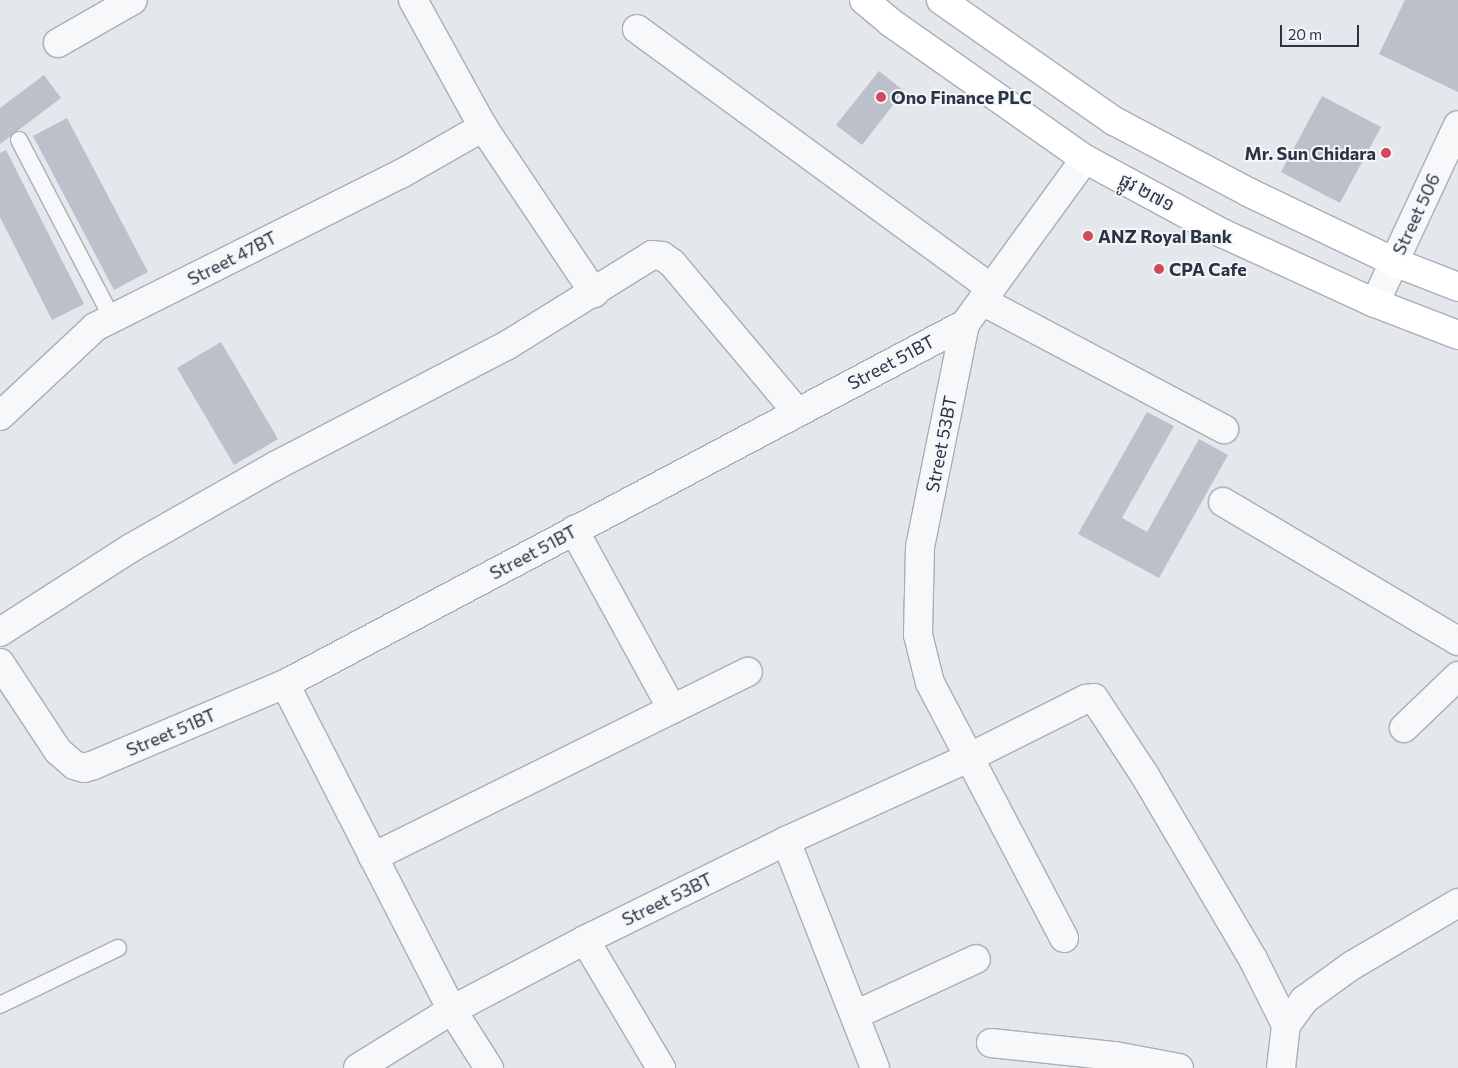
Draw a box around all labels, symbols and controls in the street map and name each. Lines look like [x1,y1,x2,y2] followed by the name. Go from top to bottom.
[1283,15,1362,47] scale bar
[1288,25,1322,43] text: 20 m
[891,86,1032,108] place label: Ono Finance PLC
[875,91,887,103] marker: Ono Finance PLC
[1245,142,1376,164] place label: Mr. Sun Chidara
[1380,147,1392,159] marker: Mr. Sun Chidara
[1116,168,1178,216] street label: ផ្លូវ ២៧១
[1388,170,1444,258] street label: Street 506
[1098,225,1232,247] place label: ANZ Royal Bank
[184,226,280,290] street label: Street 47BT
[1082,230,1094,242] marker: ANZ Royal Bank
[1169,258,1247,280] place label: CPA Cafe
[1153,263,1165,275] marker: CPA Cafe
[844,330,938,394] street label: Street 51BT
[921,394,961,494] street label: Street 53BT
[486,520,580,584] street label: Street 51BT
[123,703,219,761] street label: Street 51BT
[618,868,716,930] street label: Street 53BT

